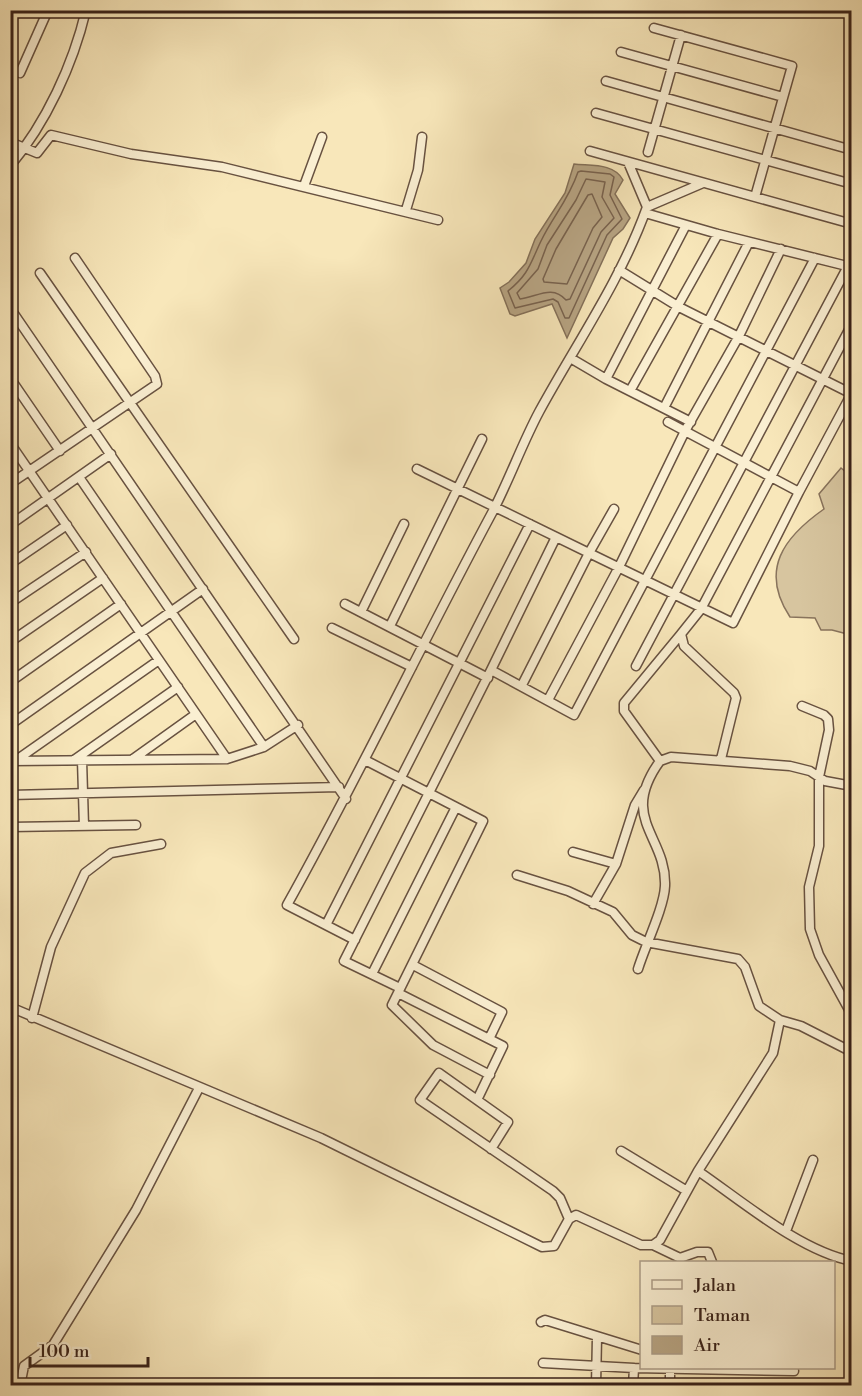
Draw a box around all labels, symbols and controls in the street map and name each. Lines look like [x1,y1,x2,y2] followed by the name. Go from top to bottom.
[640,1261,835,1369] legend
[693,1274,736,1297] text: Jalan
[694,1304,751,1327] text: Taman
[30,1330,148,1368] scale bar
[693,1334,720,1357] text: Air
[39,1340,90,1363] text: 100 m

